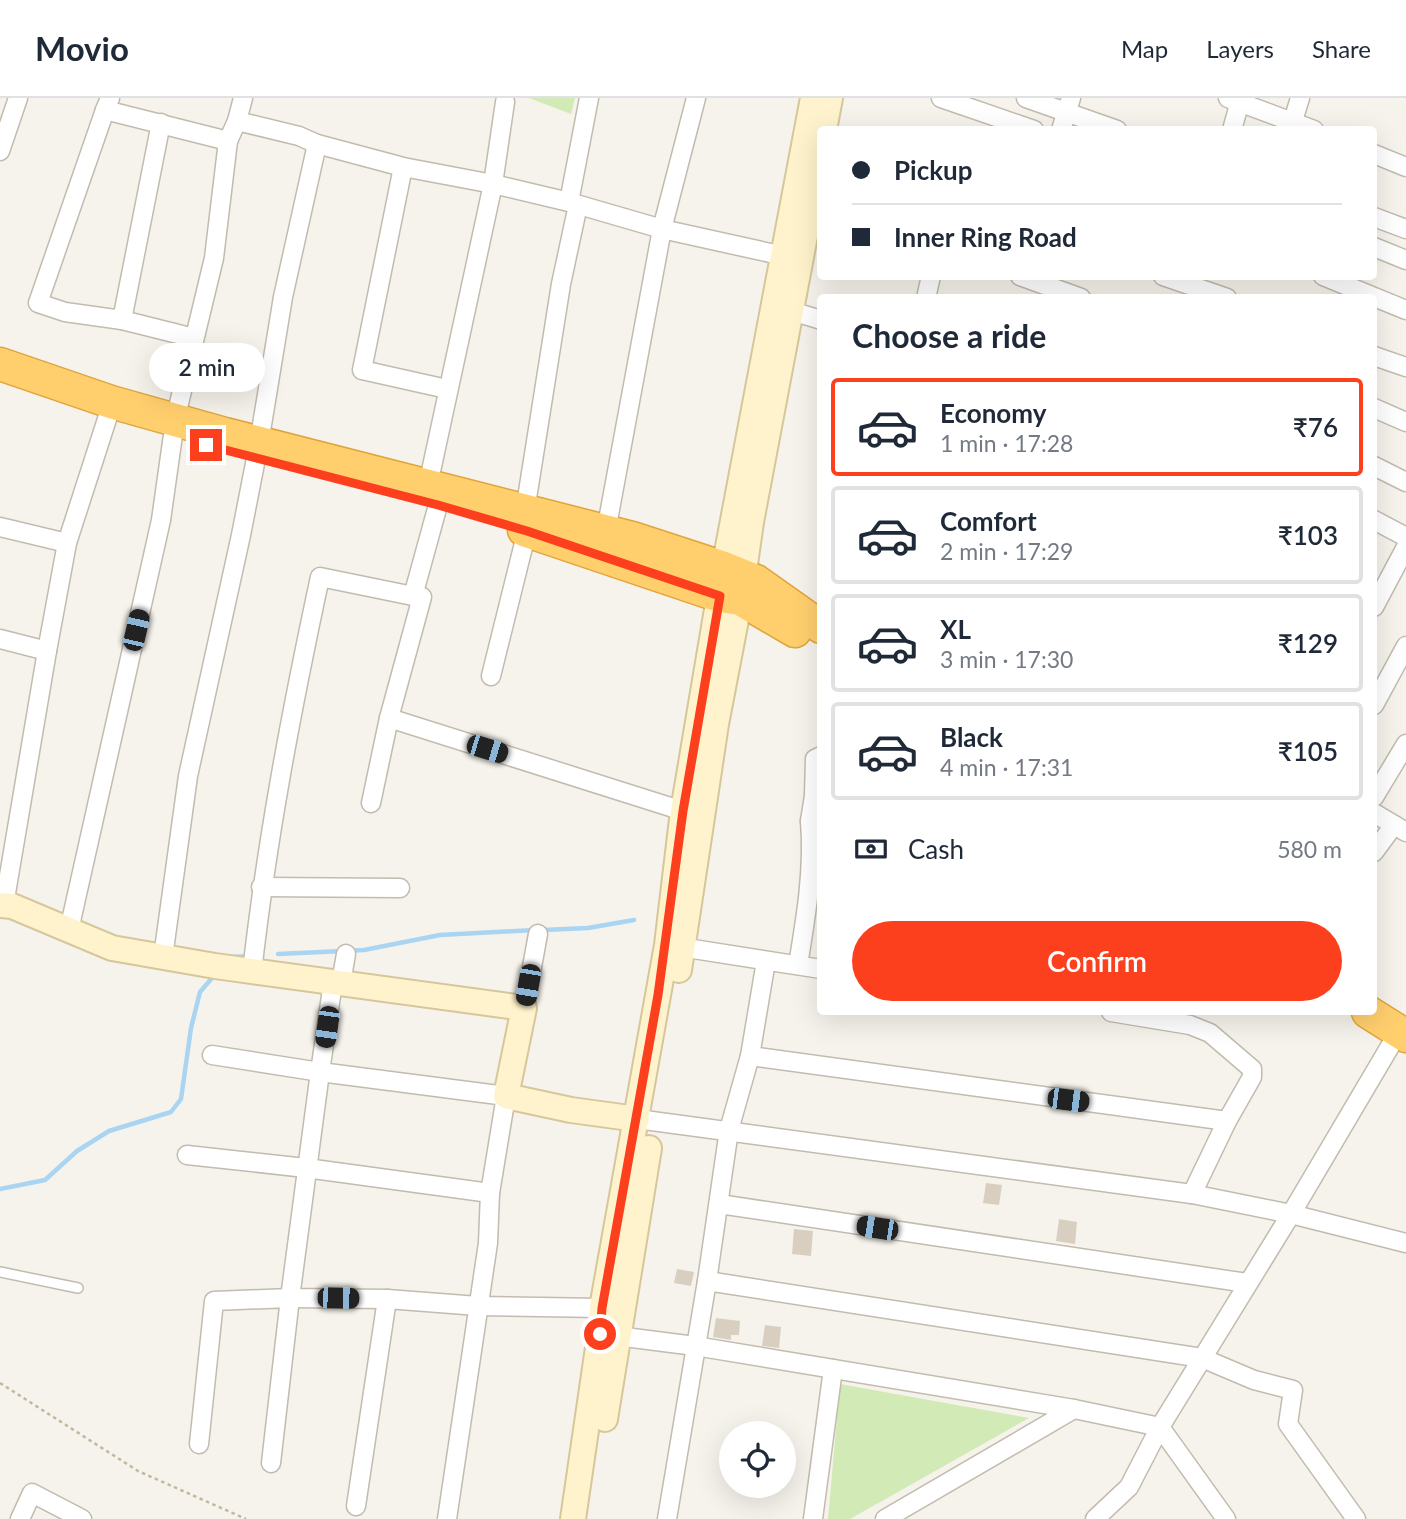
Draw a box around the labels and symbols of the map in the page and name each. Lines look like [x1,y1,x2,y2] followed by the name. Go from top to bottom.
[148,344,264,392] callout: 2 min
[190,429,222,461] route end
[122,607,151,653] car
[464,733,511,765] car
[515,962,542,1008] car
[314,1005,341,1049] car
[1046,1087,1091,1113] car
[855,1214,900,1242] car
[317,1287,360,1309] car
[584,1318,616,1350] route start

